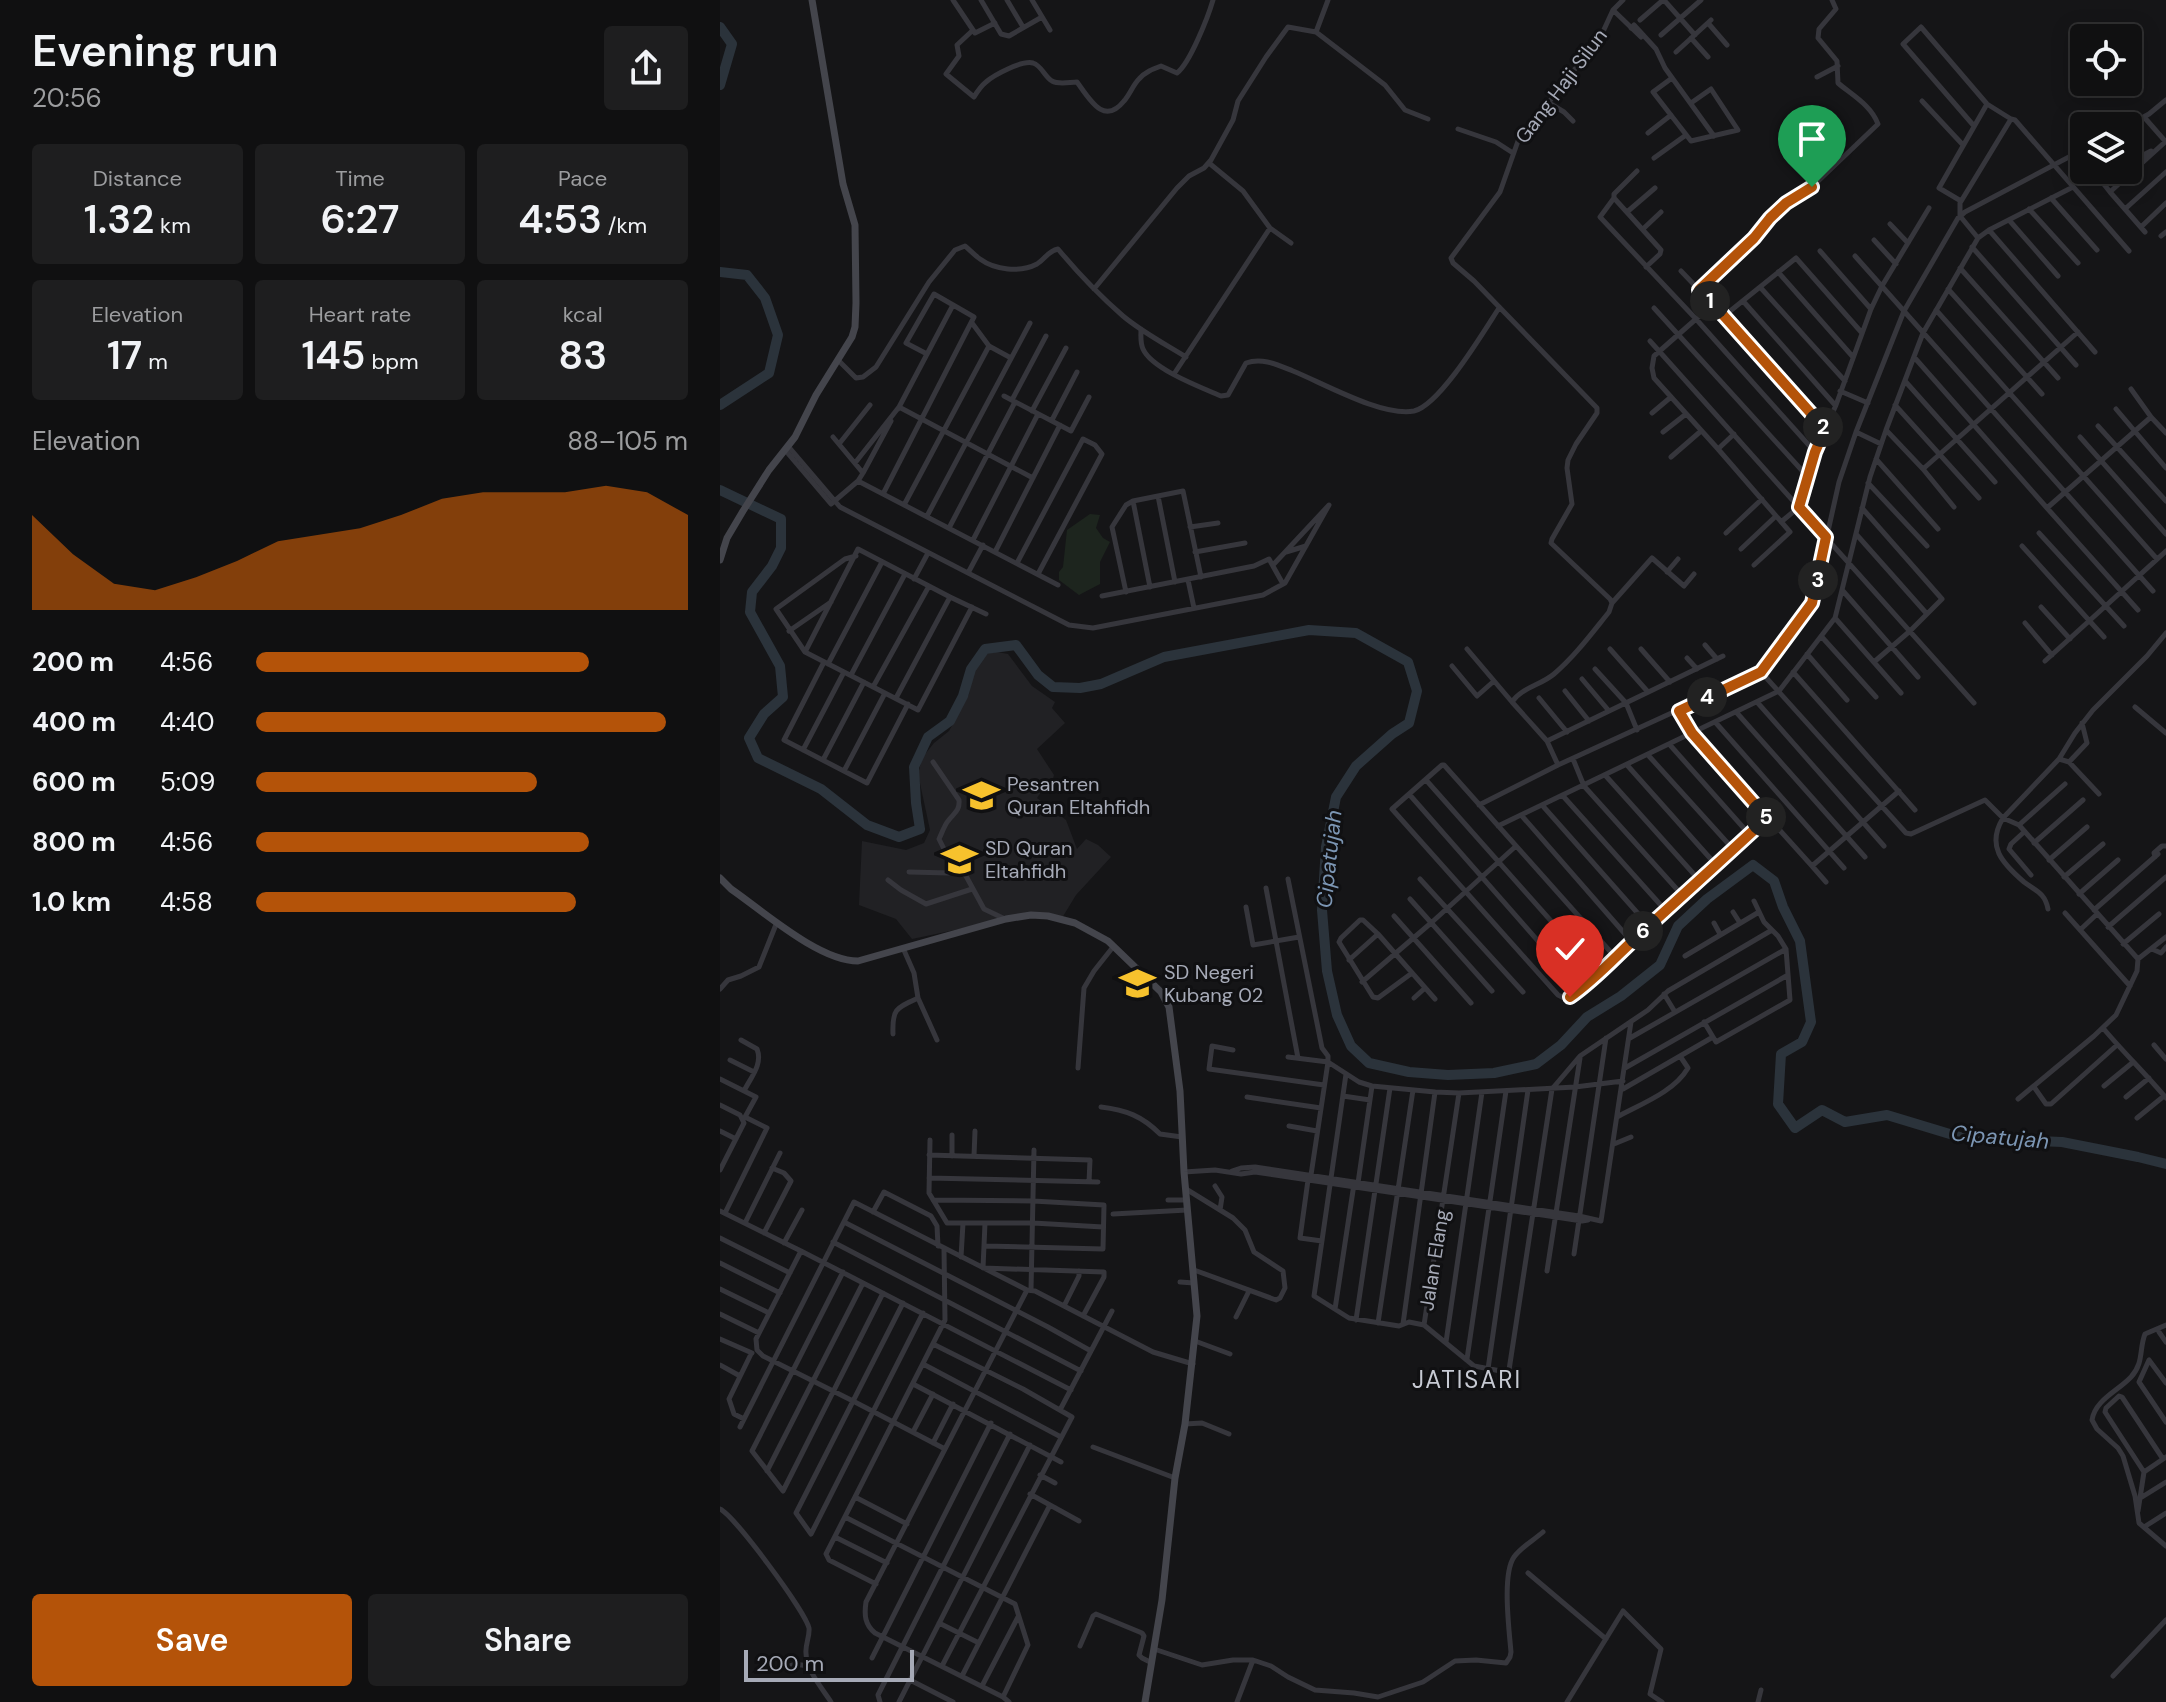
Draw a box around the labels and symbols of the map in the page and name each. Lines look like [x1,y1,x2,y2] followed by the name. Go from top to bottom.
[1509,23,1613,149] street label: Gang Haji Silun
[1778,105,1846,187] pin
[1690,281,1730,321] pin: 1
[1803,407,1843,447] pin: 2
[1798,560,1838,600] pin: 3
[1687,677,1727,717] pin: 4
[1007,771,1150,820] place label: Pesantren Quran Eltahfidh
[962,776,1000,814] school or university icon: Pesantren Quran Eltahfidh
[1746,797,1786,837] pin: 5
[1309,809,1349,909] water label: Cipatujah
[985,835,1072,884] place label: SD Quran Eltahfidh
[940,840,978,878] school or university icon: SD Quran Eltahfidh
[1623,911,1663,951] pin: 6
[1536,915,1604,997] pin
[1164,959,1263,1008] place label: SD Negeri Kubang 02
[1119,964,1157,1002] school or university icon: SD Negeri Kubang 02
[1950,1118,2050,1156] water label: Cipatujah
[1413,1207,1455,1313] street label: Jalan Elang
[1412,1364,1522,1395] district label: JATISARI
[744,1646,914,1682] scale bar

